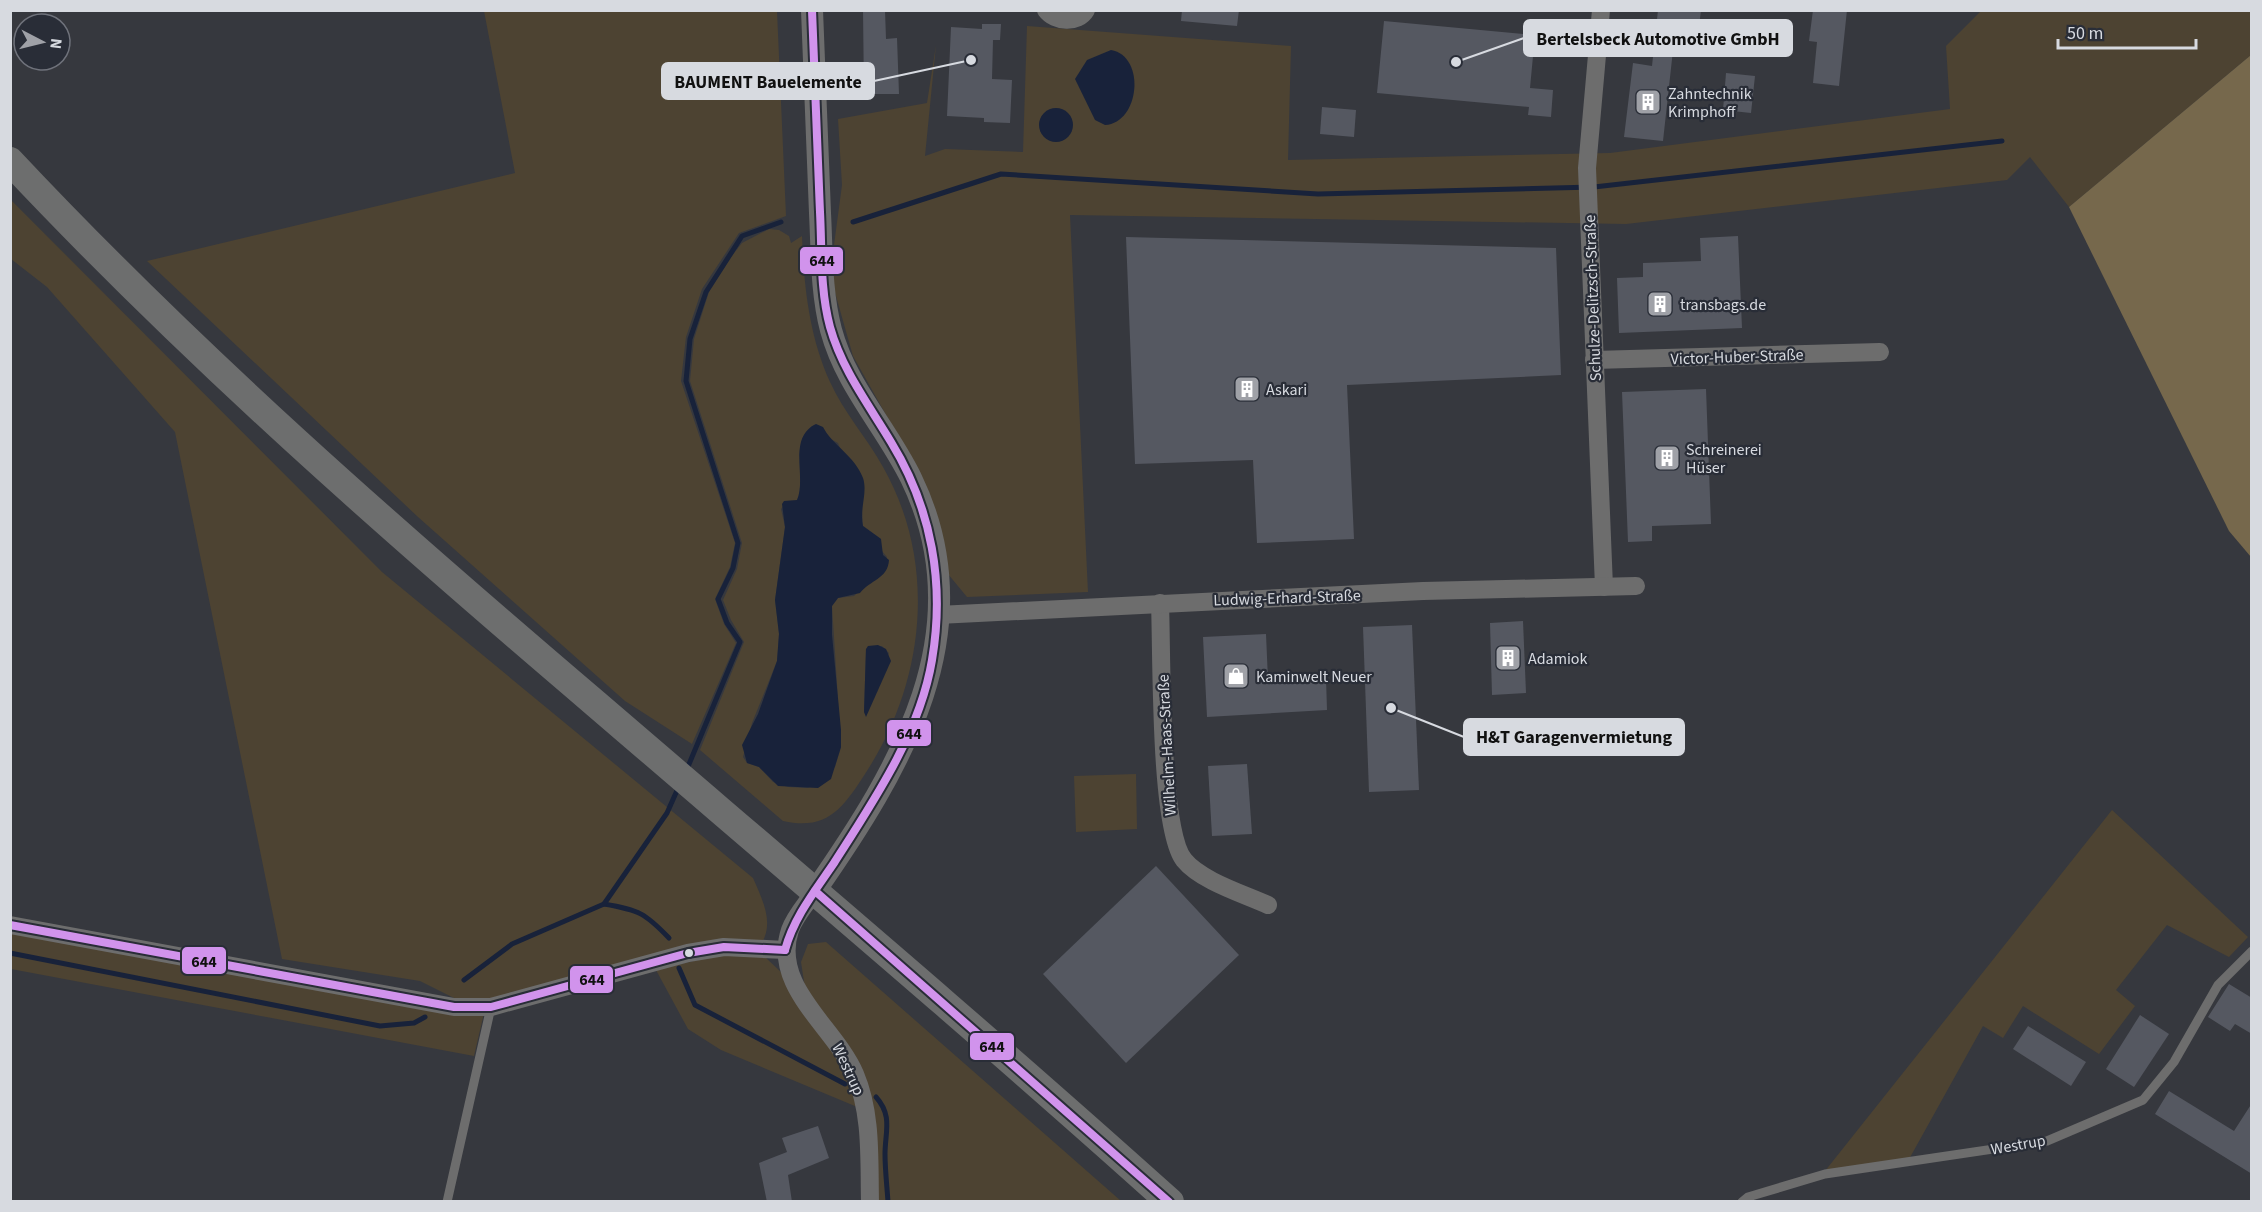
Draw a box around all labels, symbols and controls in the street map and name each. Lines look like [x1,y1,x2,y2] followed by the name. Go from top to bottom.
[12,12,72,72] north arrow
[2058,12,2196,50] scale bar
[1524,20,1792,56] callout: Bertelsbeck Automotive GmbH
[2067,21,2103,46] text: 50 m
[1536,27,1780,52] text: Bertelsbeck Automotive GmbH
[44,37,67,50] text: N
[662,63,874,99] callout: BAUMENT Bauelemente
[674,70,862,95] text: BAUMENT Bauelemente
[1668,83,1752,123] place label: Zahntechnik Krimphoff
[1633,87,1663,117] building icon: Zahntechnik Krimphoff
[1579,214,1607,382] street label: Schulze-Delitzsch-Straße
[799,246,844,275] line badge: 644
[809,250,835,272] text: 644
[1645,289,1675,319] building icon: transbags.de
[1680,294,1766,316] place label: transbags.de
[1670,344,1804,370] street label: Victor-Huber-Straße
[1232,374,1262,404] building icon: Askari
[1266,379,1307,401] place label: Askari
[1686,439,1762,479] place label: Schreinerei Hüser
[1652,443,1682,473] building icon: Schreinerei Hüser
[1213,584,1361,612] street label: Ludwig-Erhard-Straße
[1493,643,1523,673] building icon: Adamiok
[1528,648,1588,670] place label: Adamiok
[1221,661,1251,691] shop icon: Kaminwelt Neuer
[1256,666,1372,688] place label: Kaminwelt Neuer
[1152,674,1182,816] street label: Wilhelm-Haas-Straße
[886,719,932,747] line badge: 644
[1464,719,1684,755] callout: H&T Garagenvermietung
[896,723,922,745] text: 644
[1476,725,1672,750] text: H&T Garagenvermietung
[181,946,227,975] line badge: 644
[683,947,695,959] unlabelled marker
[191,951,217,973] text: 644
[569,965,614,994] line badge: 644
[579,969,605,991] text: 644
[969,1032,1015,1061] line badge: 644
[979,1036,1005,1058] text: 644
[826,1040,870,1099] street label: Westrup
[1989,1129,2047,1161] street label: Westrup

